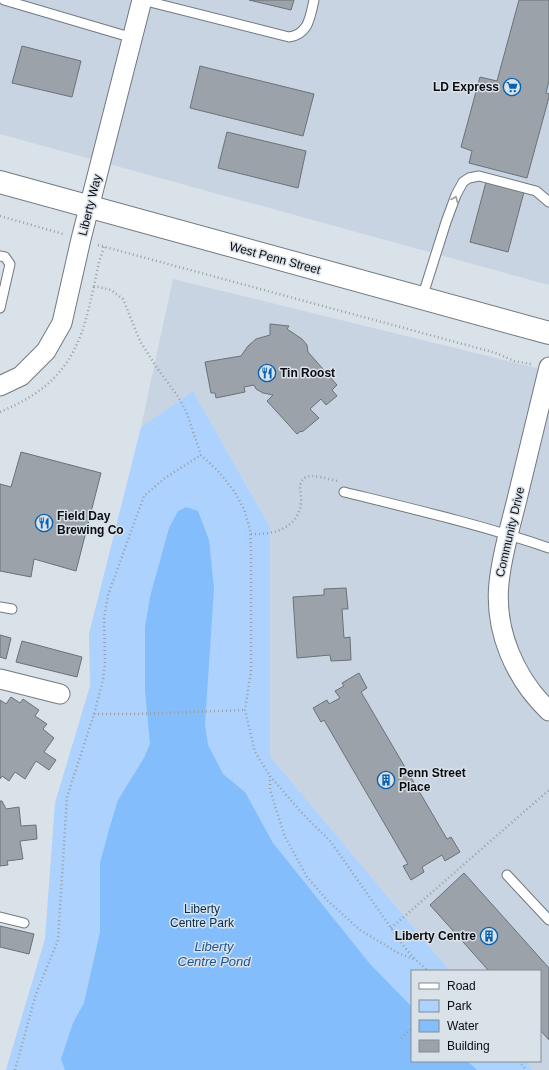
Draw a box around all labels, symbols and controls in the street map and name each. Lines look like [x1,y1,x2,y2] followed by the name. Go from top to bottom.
[502,77,522,97] supermarket icon: LD Express
[433,80,499,94] place label: LD Express
[76,173,104,237] street label: Liberty Way
[450,195,458,203] one-way arrow
[228,239,323,277] street label: West Penn Street
[257,363,277,383] restaurant icon: Tin Roost
[280,366,335,380] place label: Tin Roost
[493,485,527,578] street label: Community Drive
[57,509,124,537] place label: Field Day Brewing Co
[34,513,54,533] restaurant icon: Field Day Brewing Co
[399,766,466,794] place label: Penn Street Place
[376,770,396,790] building icon: Penn Street Place
[170,902,235,930] park label: Liberty Centre Park
[479,926,499,946] building icon: Liberty Centre
[395,929,476,943] place label: Liberty Centre
[178,939,251,969] water label: Liberty Centre Pond
[411,970,541,1062] legend
[447,979,476,993] text: Road
[447,999,473,1013] text: Park
[447,1019,479,1033] text: Water
[447,1039,490,1053] text: Building

